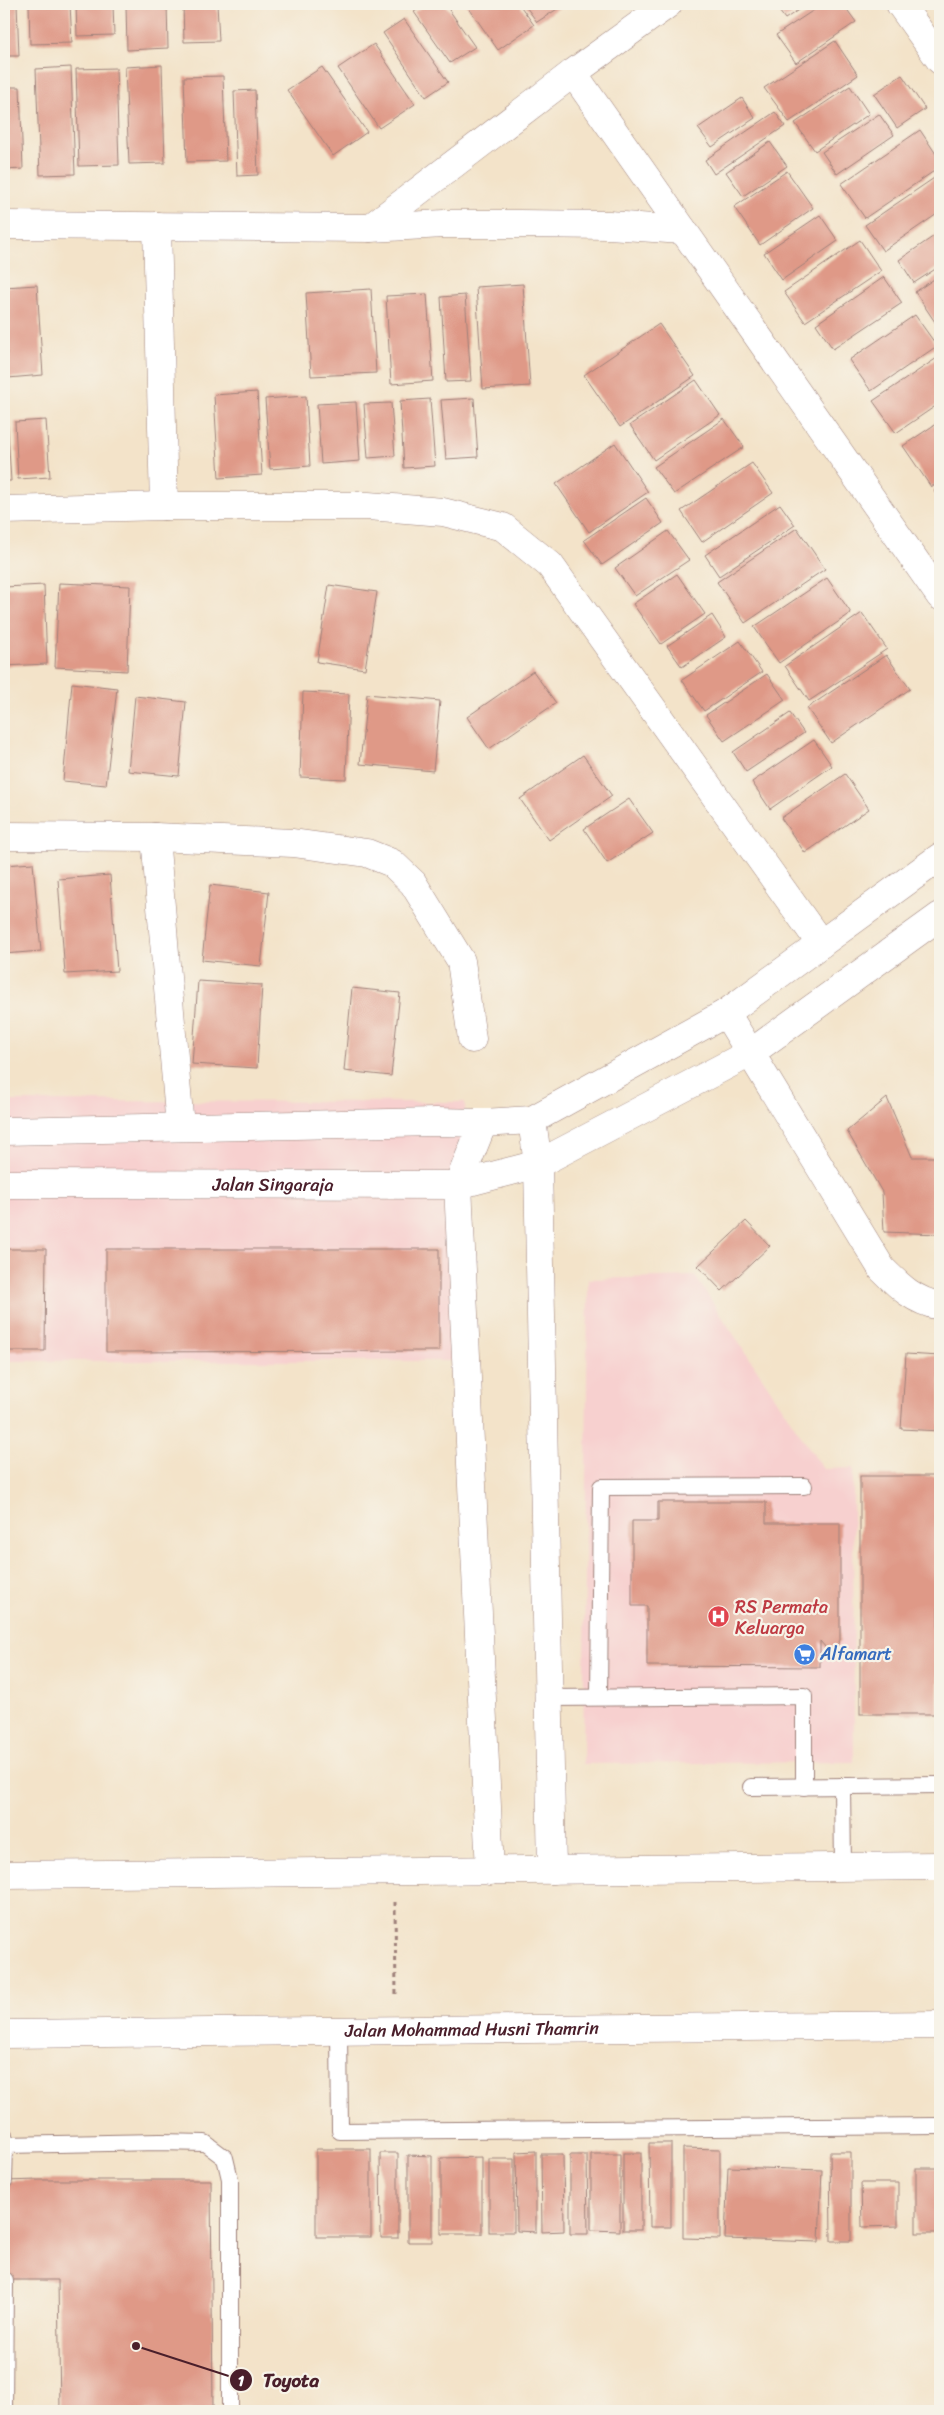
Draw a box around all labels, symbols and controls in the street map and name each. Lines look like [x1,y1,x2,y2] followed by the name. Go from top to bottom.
[211,1168,334,1201] street label: Jalan Singaraja
[735,1591,828,1644] place label: RS Permata Keluarga
[707,1605,731,1629] hospital icon: RS Permata Keluarga
[819,1638,892,1670] place label: Alfamart
[792,1642,816,1666] supermarket icon: Alfamart
[344,2012,599,2047] street label: Jalan Mohammad Husni Thamrin
[228,2363,329,2397] callout: Toyota
[263,2364,319,2397] text: Toyota
[238,2368,245,2394] text: 1

